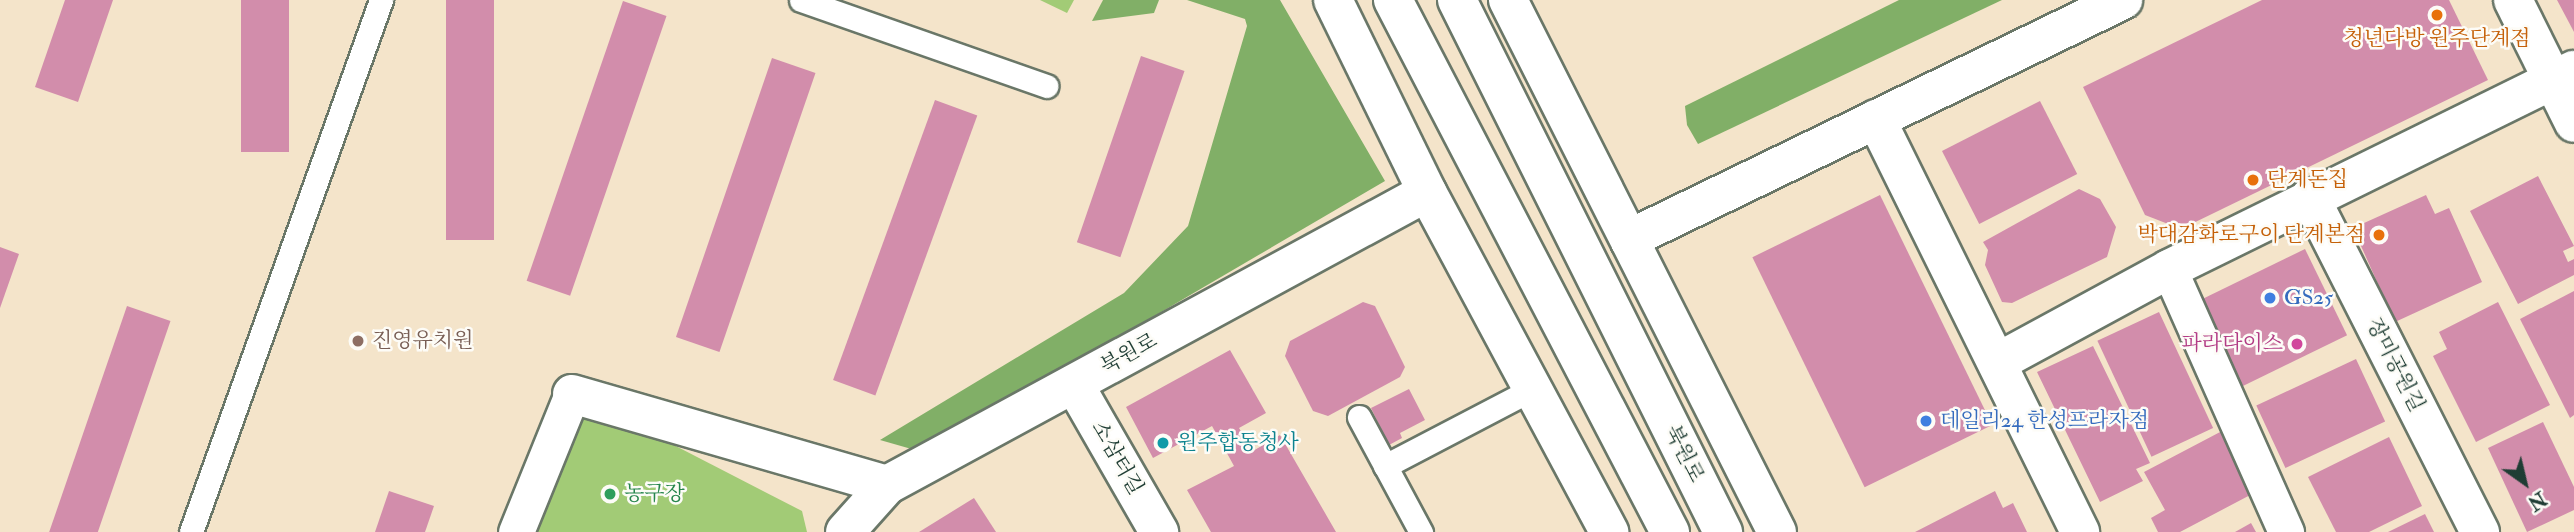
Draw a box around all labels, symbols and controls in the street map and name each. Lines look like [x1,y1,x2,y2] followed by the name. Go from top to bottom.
[2429,7,2445,23] marker: 청년다방 원주단계점
[2344,26,2530,52] place label: 청년다방 원주단계점
[2267,167,2348,193] place label: 단계돈집
[2245,172,2261,188] marker: 단계돈집
[2137,222,2365,248] place label: 박대감화로구이 단계본점
[2371,227,2387,243] marker: 박대감화로구이 단계본점
[2284,285,2333,311] place label: GS25
[2262,290,2278,306] marker: GS25
[2361,314,2429,416] street label: 장미공원길
[372,328,473,354] place label: 진영유치원
[1096,328,1162,380] street label: 북원로
[2182,331,2283,357] place label: 파라다이스
[350,333,366,349] marker: 진영유치원
[2289,336,2305,352] marker: 파라다이스
[1940,408,2149,434] place label: 데일리24 한성프라자점
[1918,413,1934,429] marker: 데일리24 한성프라자점
[1086,417,1148,499] street label: 소삼터길
[1659,421,1709,487] street label: 북원로
[1177,430,1299,456] place label: 원주합동청사
[1155,435,1171,451] marker: 원주합동청사
[2490,448,2560,518] north arrow
[624,481,685,507] place label: 농구장
[602,486,618,502] marker: 농구장
[2523,486,2551,515] text: N

